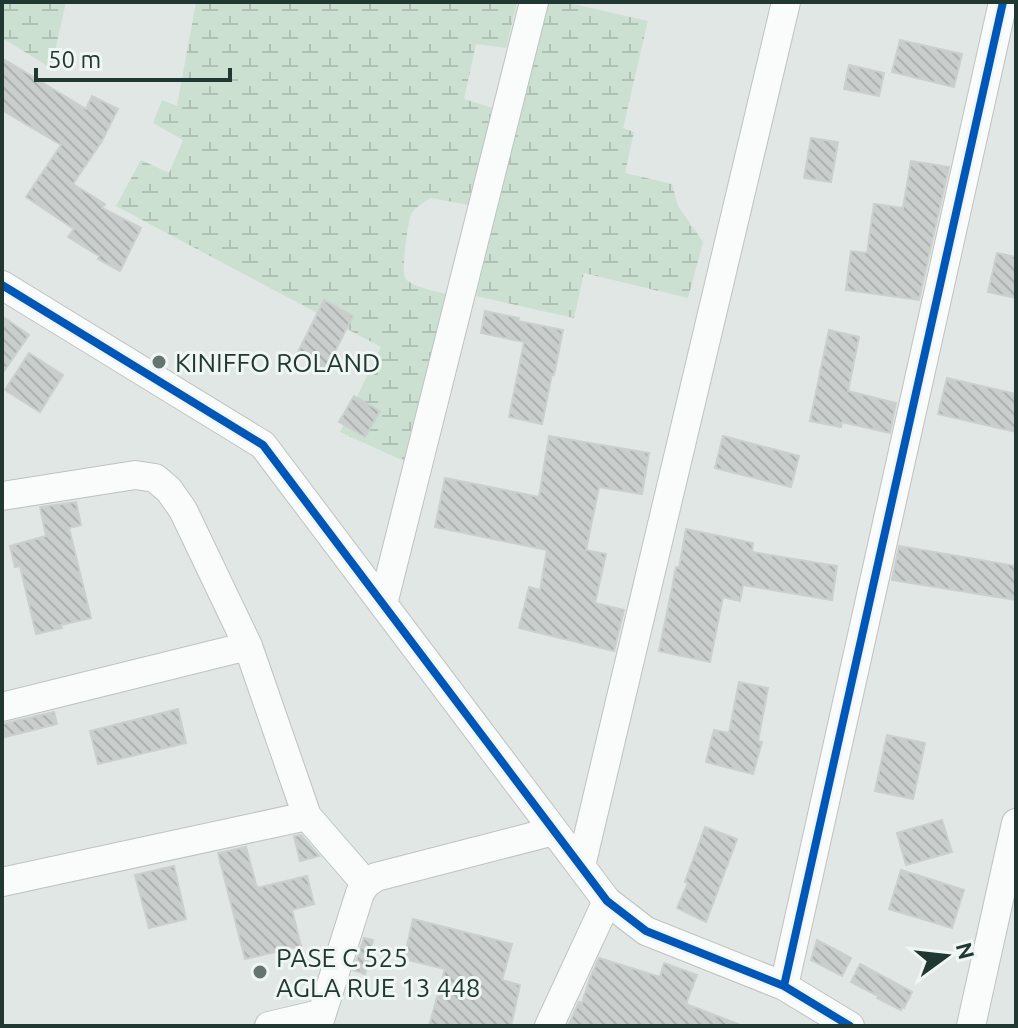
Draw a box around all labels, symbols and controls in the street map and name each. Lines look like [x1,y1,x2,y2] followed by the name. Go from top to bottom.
[36,32,230,82] scale bar
[48,46,101,73] text: 50 m
[175,348,380,377] place label: KINIFFO ROLAND
[150,353,168,371] marker: KINIFFO ROLAND
[906,916,986,996] north arrow
[952,940,980,962] text: N
[276,943,480,1002] place label: PASE C 525 AGLA RUE 13 448
[251,963,269,981] marker: PASE C 525 AGLA RUE 13 448

